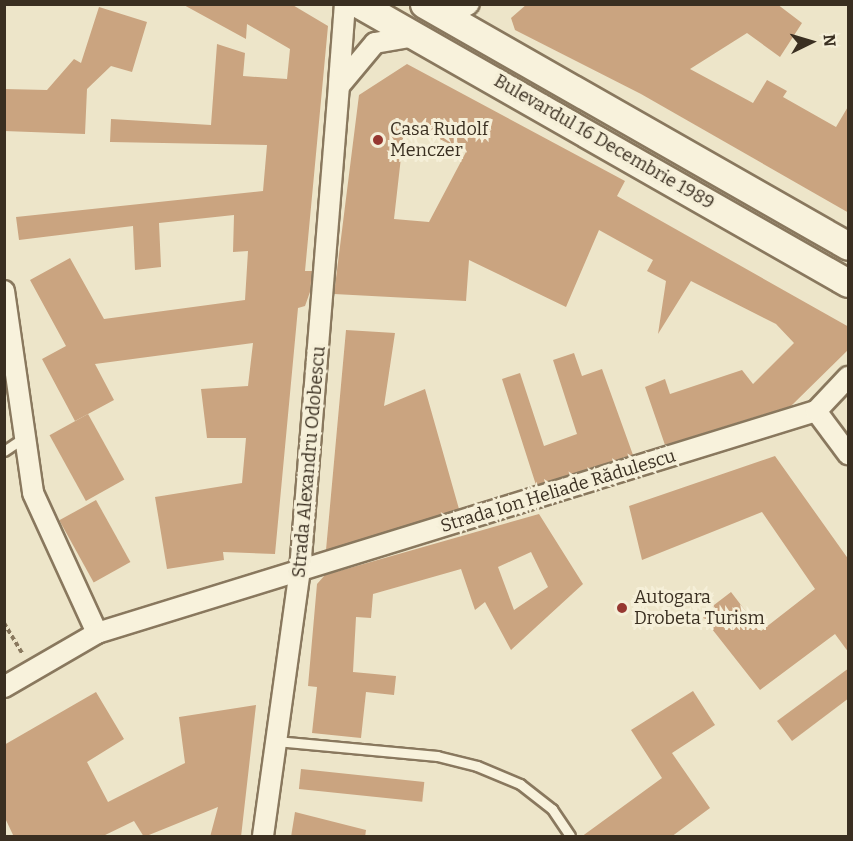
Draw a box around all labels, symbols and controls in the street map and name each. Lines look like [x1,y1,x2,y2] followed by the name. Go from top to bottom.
[781,12,841,72] north arrow
[819,33,839,47] text: N
[490,70,718,214] street label: Bulevardul 16 Decembrie 1989
[390,119,488,162] place label: Casa Rudolf Menczer
[371,133,385,147] marker: Casa Rudolf Menczer
[288,345,330,579] street label: Strada Alexandru Odobescu
[438,445,678,537] street label: Strada Ion Heliade Rădulescu
[634,587,765,630] place label: Autogara Drobeta Turism
[615,601,629,615] marker: Autogara Drobeta Turism

